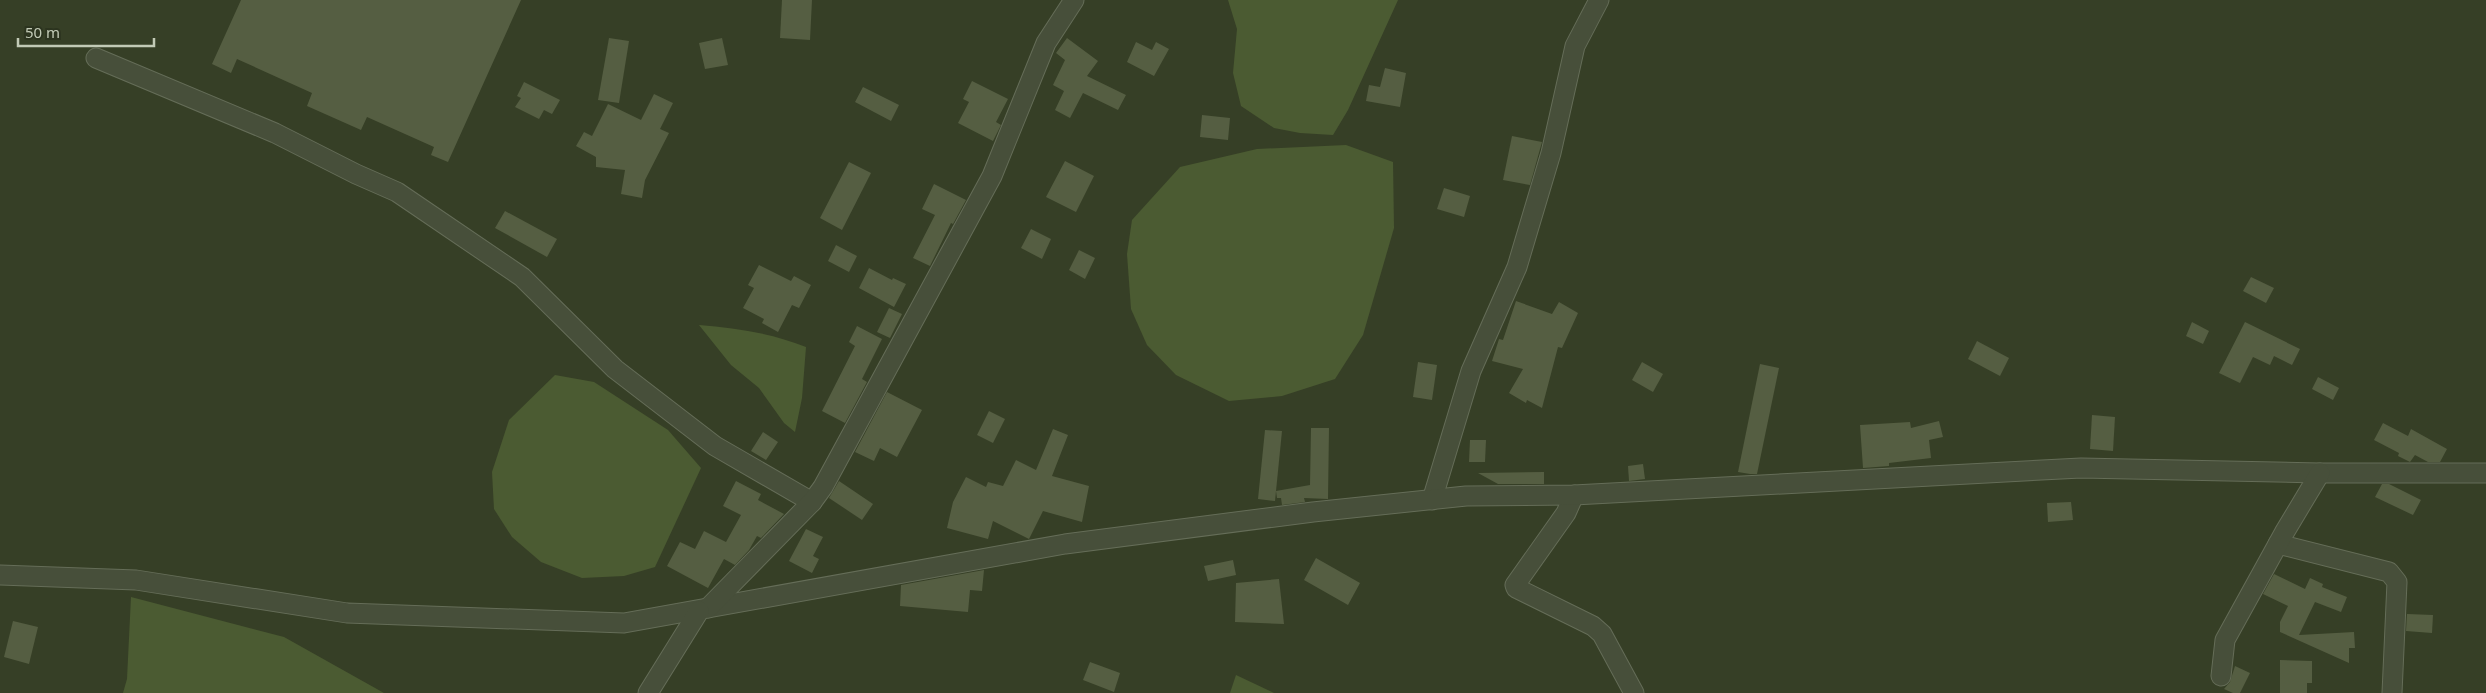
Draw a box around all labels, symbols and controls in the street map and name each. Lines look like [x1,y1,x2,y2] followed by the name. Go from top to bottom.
[18,15,154,47] scale bar
[25,22,60,42] text: 50 m

